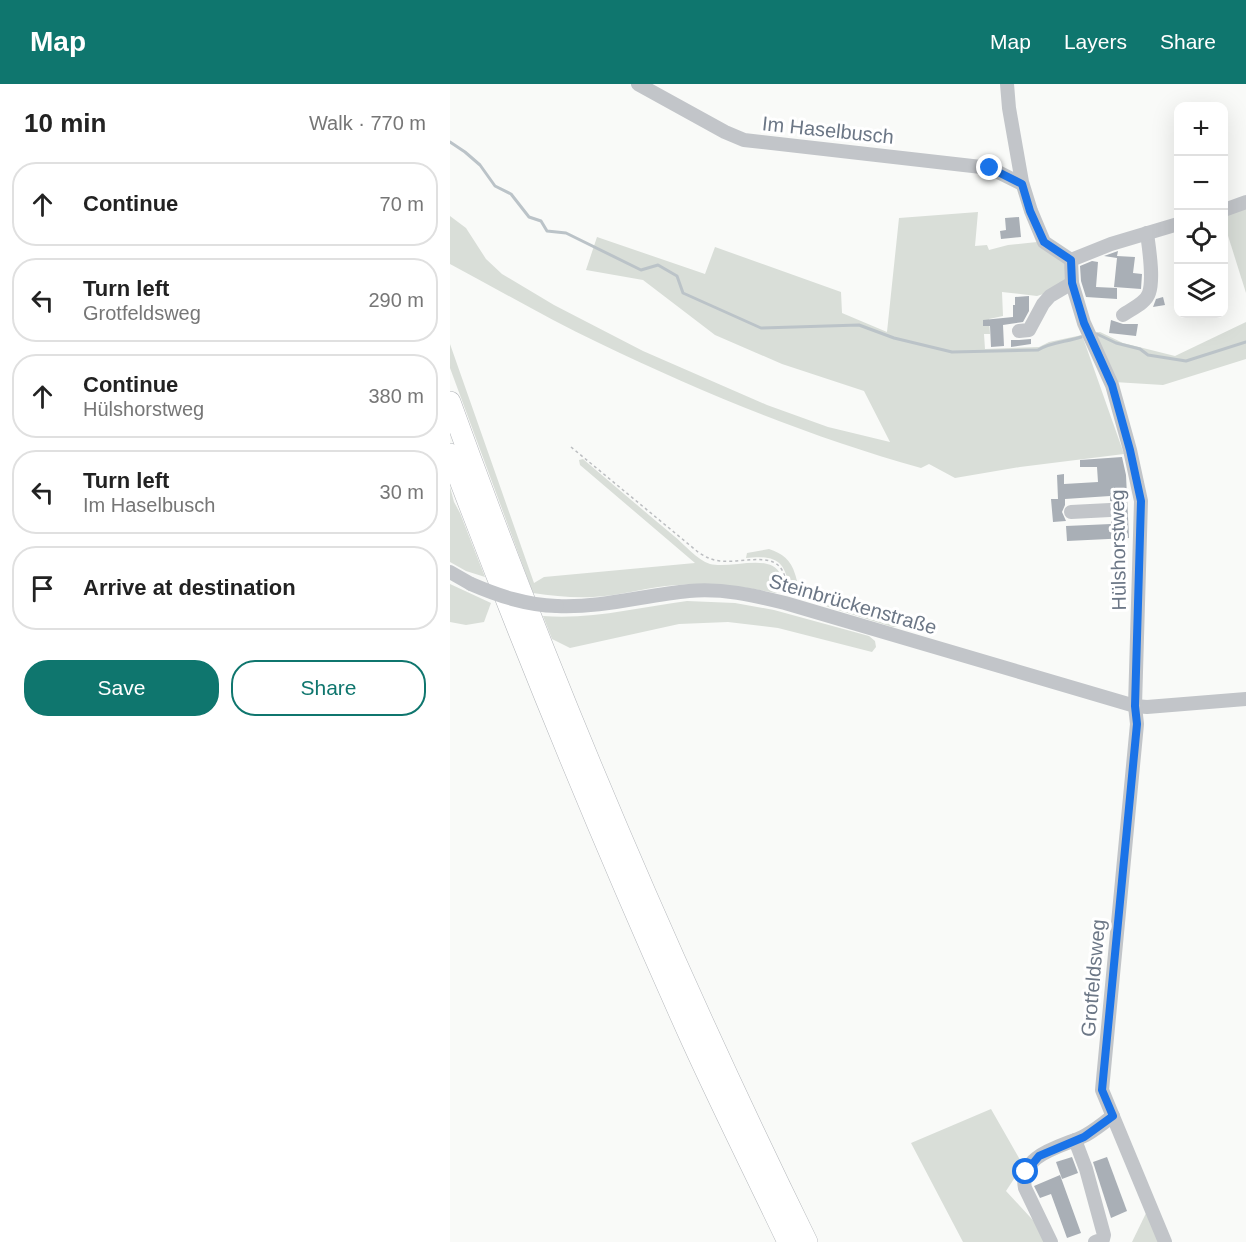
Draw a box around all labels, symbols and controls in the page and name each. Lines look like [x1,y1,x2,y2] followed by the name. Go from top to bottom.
[30,26,86,57] text: Map
[990,30,1031,53] text: Map
[1064,30,1127,53] text: Layers
[1160,30,1216,53] text: Share
[1174,102,1228,318] map controls
[1174,102,1228,156] button: +
[24,108,106,138] text: 10 min
[309,112,426,134] text: Walk · 770 m
[761,112,895,148] street label: Im Haselbusch
[976,154,1002,180] route end
[1174,156,1228,210] button: −
[26,188,59,221] icon: ahead
[83,191,178,216] text: Continue
[380,193,424,215] text: 70 m
[1174,210,1228,264] button: locate
[1174,264,1228,318] button: layers
[83,276,169,301] text: Turn left
[26,284,59,317] icon: left
[368,289,424,311] text: 290 m
[83,302,201,324] text: Grotfeldsweg
[83,372,178,397] text: Continue
[26,380,59,413] icon: ahead
[368,385,424,407] text: 380 m
[83,398,204,420] text: Hülshorstweg
[83,468,169,493] text: Turn left
[26,476,59,509] icon: left
[380,481,424,503] text: 30 m
[1106,489,1130,611] street label: Hülshorstweg
[83,494,215,516] text: Im Haselbusch
[767,570,939,638] street label: Steinbrückenstraße
[26,572,59,605] icon: arrive
[83,575,296,600] text: Arrive at destination
[24,660,219,716] button: Save
[231,660,426,716] button: Share
[1077,918,1109,1038] street label: Grotfeldsweg
[1012,1158,1038,1184] route start

